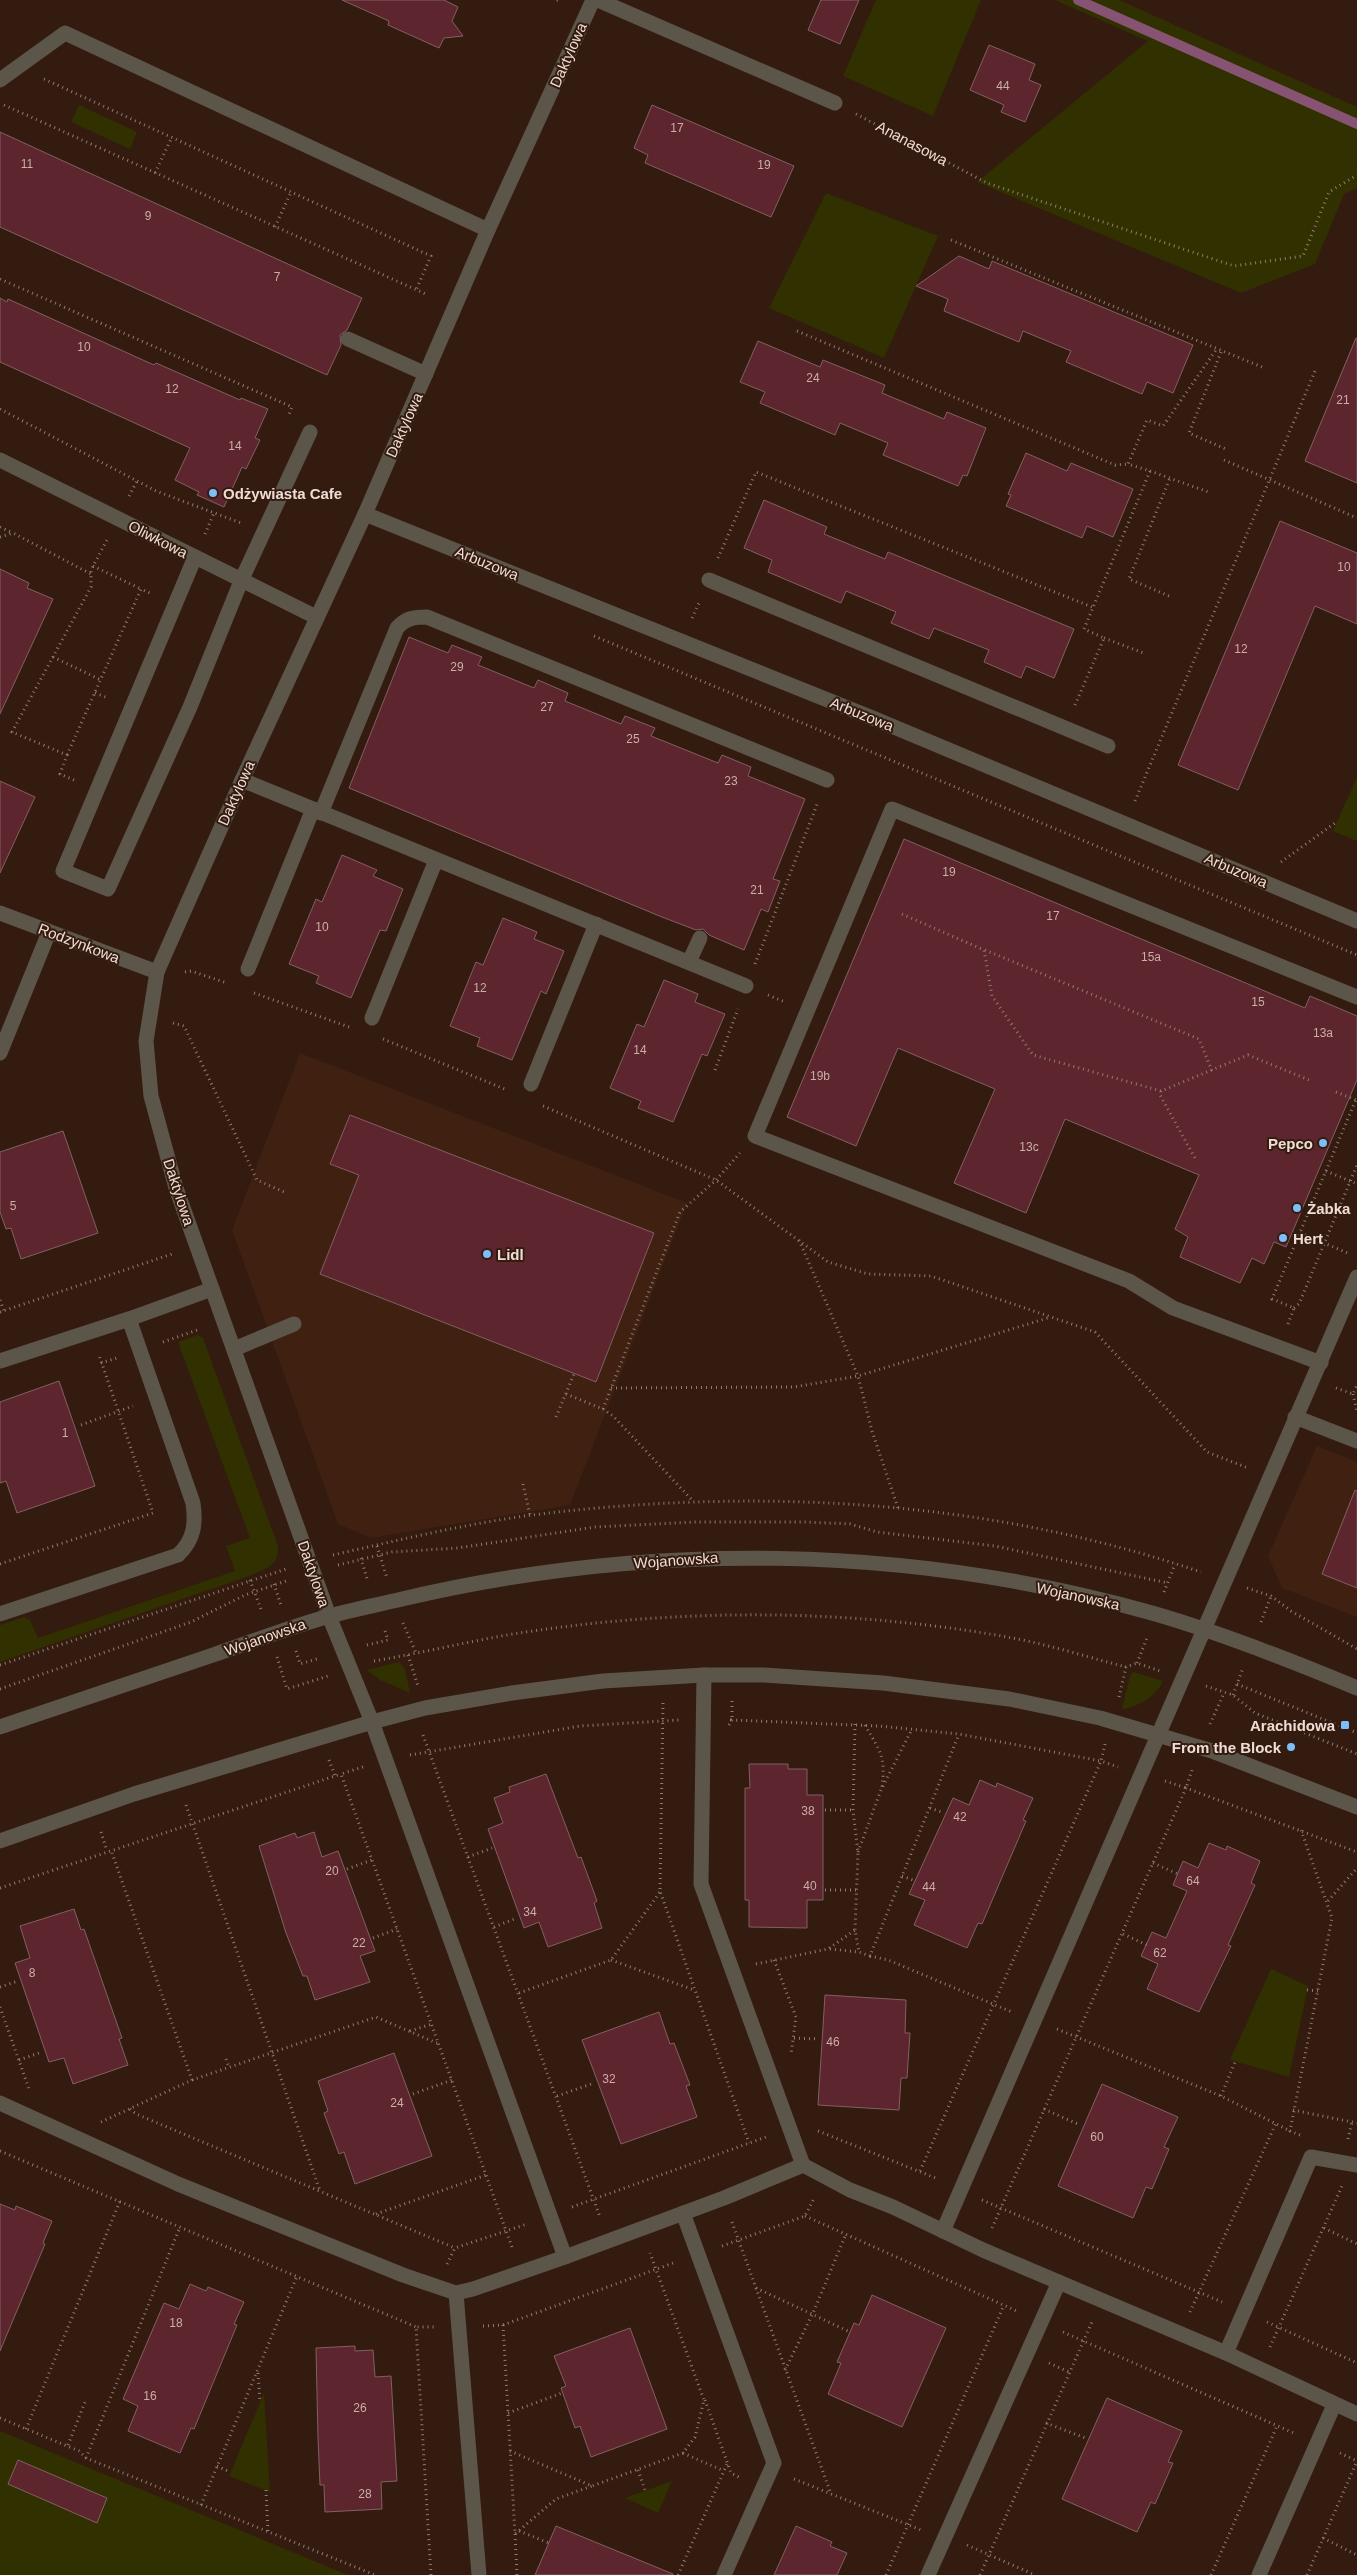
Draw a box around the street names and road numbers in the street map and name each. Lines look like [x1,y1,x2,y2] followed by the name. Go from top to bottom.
[546,19,590,90] street label: Daktylowa
[873,117,951,169] street label: Ananasowa
[382,389,426,460] street label: Daktylowa
[126,517,191,561] street label: Oliwkowa
[453,543,522,584] street label: Arbuzowa
[828,694,897,735] street label: Arbuzowa
[214,757,258,828] street label: Daktylowa
[1202,849,1271,891] street label: Arbuzowa
[36,920,123,967] street label: Rodzynkowa
[160,1156,198,1228] street label: Daktylowa
[295,1539,334,1610] street label: Daktylowa
[633,1549,720,1571] street label: Wojanowska
[1035,1579,1122,1613] street label: Wojanowska
[222,1615,308,1659] street label: Wojanowska

